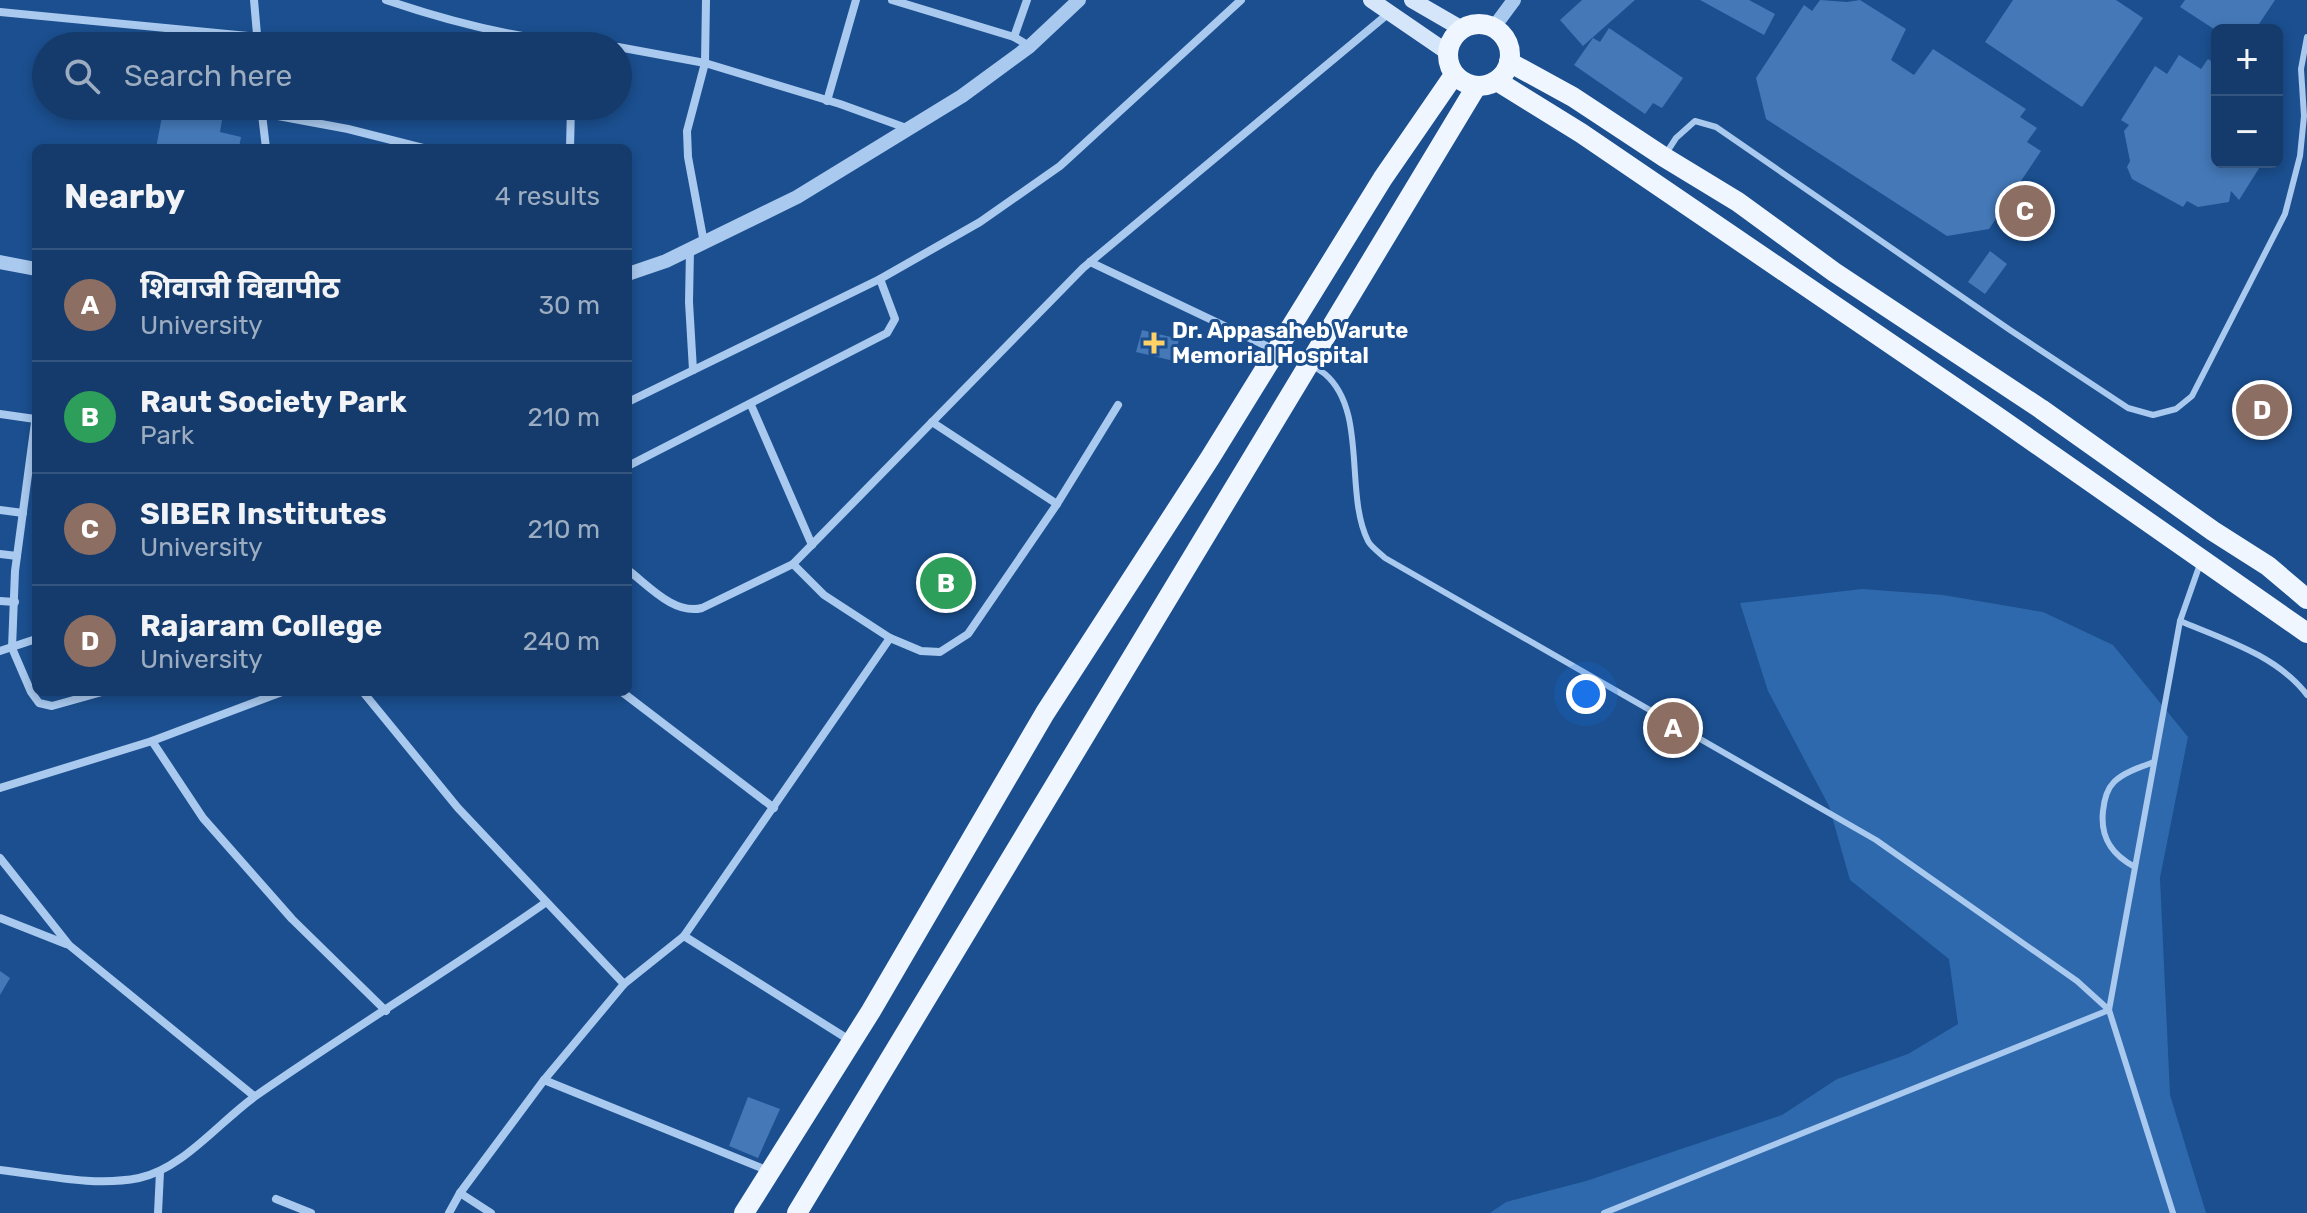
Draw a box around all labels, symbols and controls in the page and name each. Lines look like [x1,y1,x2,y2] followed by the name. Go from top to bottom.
[2211,24,2283,168] map controls
[2211,24,2283,96] button: +
[32,32,632,120] search box
[60,54,104,98] icon: search
[124,58,292,94] text: Search here
[2211,96,2283,168] button: −
[64,176,185,217] text: Nearby
[495,181,600,212] text: 4 results
[1999,181,2051,241] pin: C
[140,270,340,306] text: शिवाजी विद्यापीठ
[81,290,99,321] text: A
[538,290,600,321] text: 30 m
[140,310,263,341] text: University
[1172,317,1408,369] place label: Dr. Appasaheb Varute Memorial Hospital
[1143,332,1165,354] marker: Dr. Appasaheb Varute Memorial Hospital
[2236,380,2288,440] pin: D
[140,384,407,420] text: Raut Society Park
[81,402,99,433] text: B
[528,402,600,433] text: 210 m
[140,420,194,451] text: Park
[140,496,387,532] text: SIBER Institutes
[81,514,99,545] text: C
[528,514,600,545] text: 210 m
[140,532,263,563] text: University
[920,553,972,613] pin: B
[140,608,382,644] text: Rajaram College
[81,626,99,657] text: D
[523,626,600,657] text: 240 m
[140,644,263,675] text: University
[1566,674,1606,714] your location
[1647,698,1699,758] pin: A

